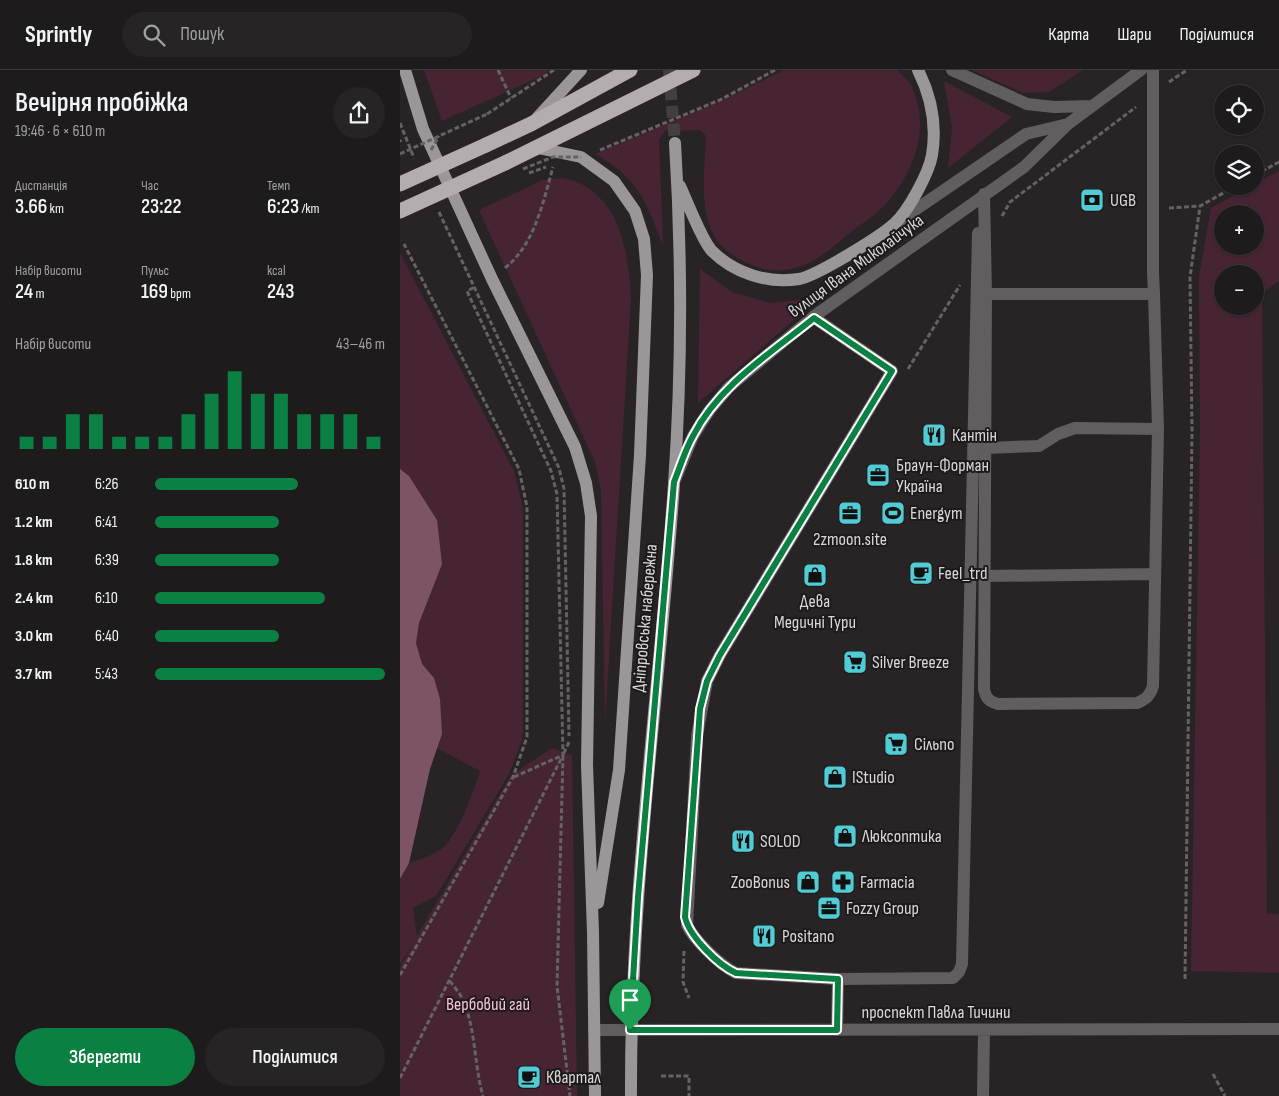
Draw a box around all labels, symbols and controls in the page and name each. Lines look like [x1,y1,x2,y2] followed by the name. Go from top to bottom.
[122,12,472,57] search box
[25,20,92,49] text: Sprintly
[140,21,168,49] icon: search
[180,23,224,46] text: Пошук
[1048,24,1089,45] text: Карта
[1117,24,1151,45] text: Шари
[1179,24,1254,45] text: Поділитися
[1214,85,1264,315] map controls
[1214,85,1264,135] button: locate
[15,86,189,119] text: Вечірня пробіжка
[333,87,385,139] button: share
[15,122,105,141] text: 19:46 · 6 × 610 m
[1214,145,1264,195] button: layers
[15,177,67,194] text: Дистанція
[141,177,159,194] text: Час
[267,177,290,194] text: Темп
[1079,187,1105,213] bank icon: UGB
[1110,190,1136,211] place label: UGB
[15,194,47,219] text: 3.66
[141,194,182,219] text: 23:22
[267,194,299,219] text: 6:23
[47,200,64,217] text: km
[299,200,320,217] text: /km
[1214,205,1264,255] button: +
[784,210,928,322] street label: вулиця Івана Миколайчука
[15,262,82,279] text: Набір висоти
[141,262,169,279] text: Пульс
[267,262,286,279] text: kcal
[1214,265,1264,315] button: −
[15,279,33,304] text: 24
[141,279,168,304] text: 169
[267,279,294,304] text: 243
[33,285,44,302] text: m
[168,285,191,302] text: bpm
[15,335,91,354] text: Набір висоти
[336,335,385,354] text: 43–46 m
[921,422,947,448] restaurant icon: Кантін
[952,425,997,446] place label: Кантін
[896,455,989,497] place label: Браун-Форман Україна
[865,462,891,488] office icon: Браун-Форман Україна
[15,475,50,494] text: 610 m
[95,475,119,494] text: 6:26
[837,500,863,526] office icon: 2zmoon.site
[880,500,906,526] sports icon: Energym
[910,503,962,524] place label: Energym
[15,513,53,532] text: 1.2 km
[95,513,117,532] text: 6:41
[813,529,887,550] place label: 2zmoon.site
[628,543,662,693] street label: Дніпровська набережна
[15,551,53,570] text: 1.8 km
[95,551,119,570] text: 6:39
[908,560,934,586] cafe icon: Feel_trd
[802,562,828,588] shop icon: Дева Медичні Тури
[938,563,987,584] place label: Feel_trd
[15,589,53,608] text: 2.4 km
[95,589,118,608] text: 6:10
[774,591,856,633] place label: Дева Медичні Тури
[15,627,53,646] text: 3.0 km
[95,627,119,646] text: 6:40
[842,649,868,675] supermarket icon: Silver Breeze
[872,652,949,673] place label: Silver Breeze
[15,665,52,684] text: 3.7 km
[95,665,118,684] text: 5:43
[883,731,909,757] supermarket icon: Сільпо
[914,734,955,755] place label: Сільпо
[822,764,848,790] shop icon: IStudio
[852,767,895,788] place label: IStudio
[832,823,858,849] shop icon: Люксоптика
[861,826,942,847] place label: Люксоптика
[730,828,756,854] restaurant icon: SOLOD
[760,831,801,852] place label: SOLOD
[795,869,821,895] shop icon: ZooBonus
[830,869,856,895] pharmacy icon: Farmacia
[731,872,790,893] place label: ZooBonus
[860,872,915,893] place label: Farmacia
[816,895,842,921] office icon: Fozzy Group
[846,898,919,919] place label: Fozzy Group
[751,923,777,949] restaurant icon: Positano
[782,926,834,947] place label: Positano
[609,979,651,1030] pin
[616,986,644,1014] icon: arrive
[446,994,530,1015] park label: Вербовий гай
[861,1002,1011,1023] street label: проспект Павла Тичини
[15,1028,195,1086] button: Зберегти
[205,1028,385,1086] button: Поділитися
[516,1064,542,1090] cafe icon: Квартал
[546,1067,601,1088] place label: Квартал

